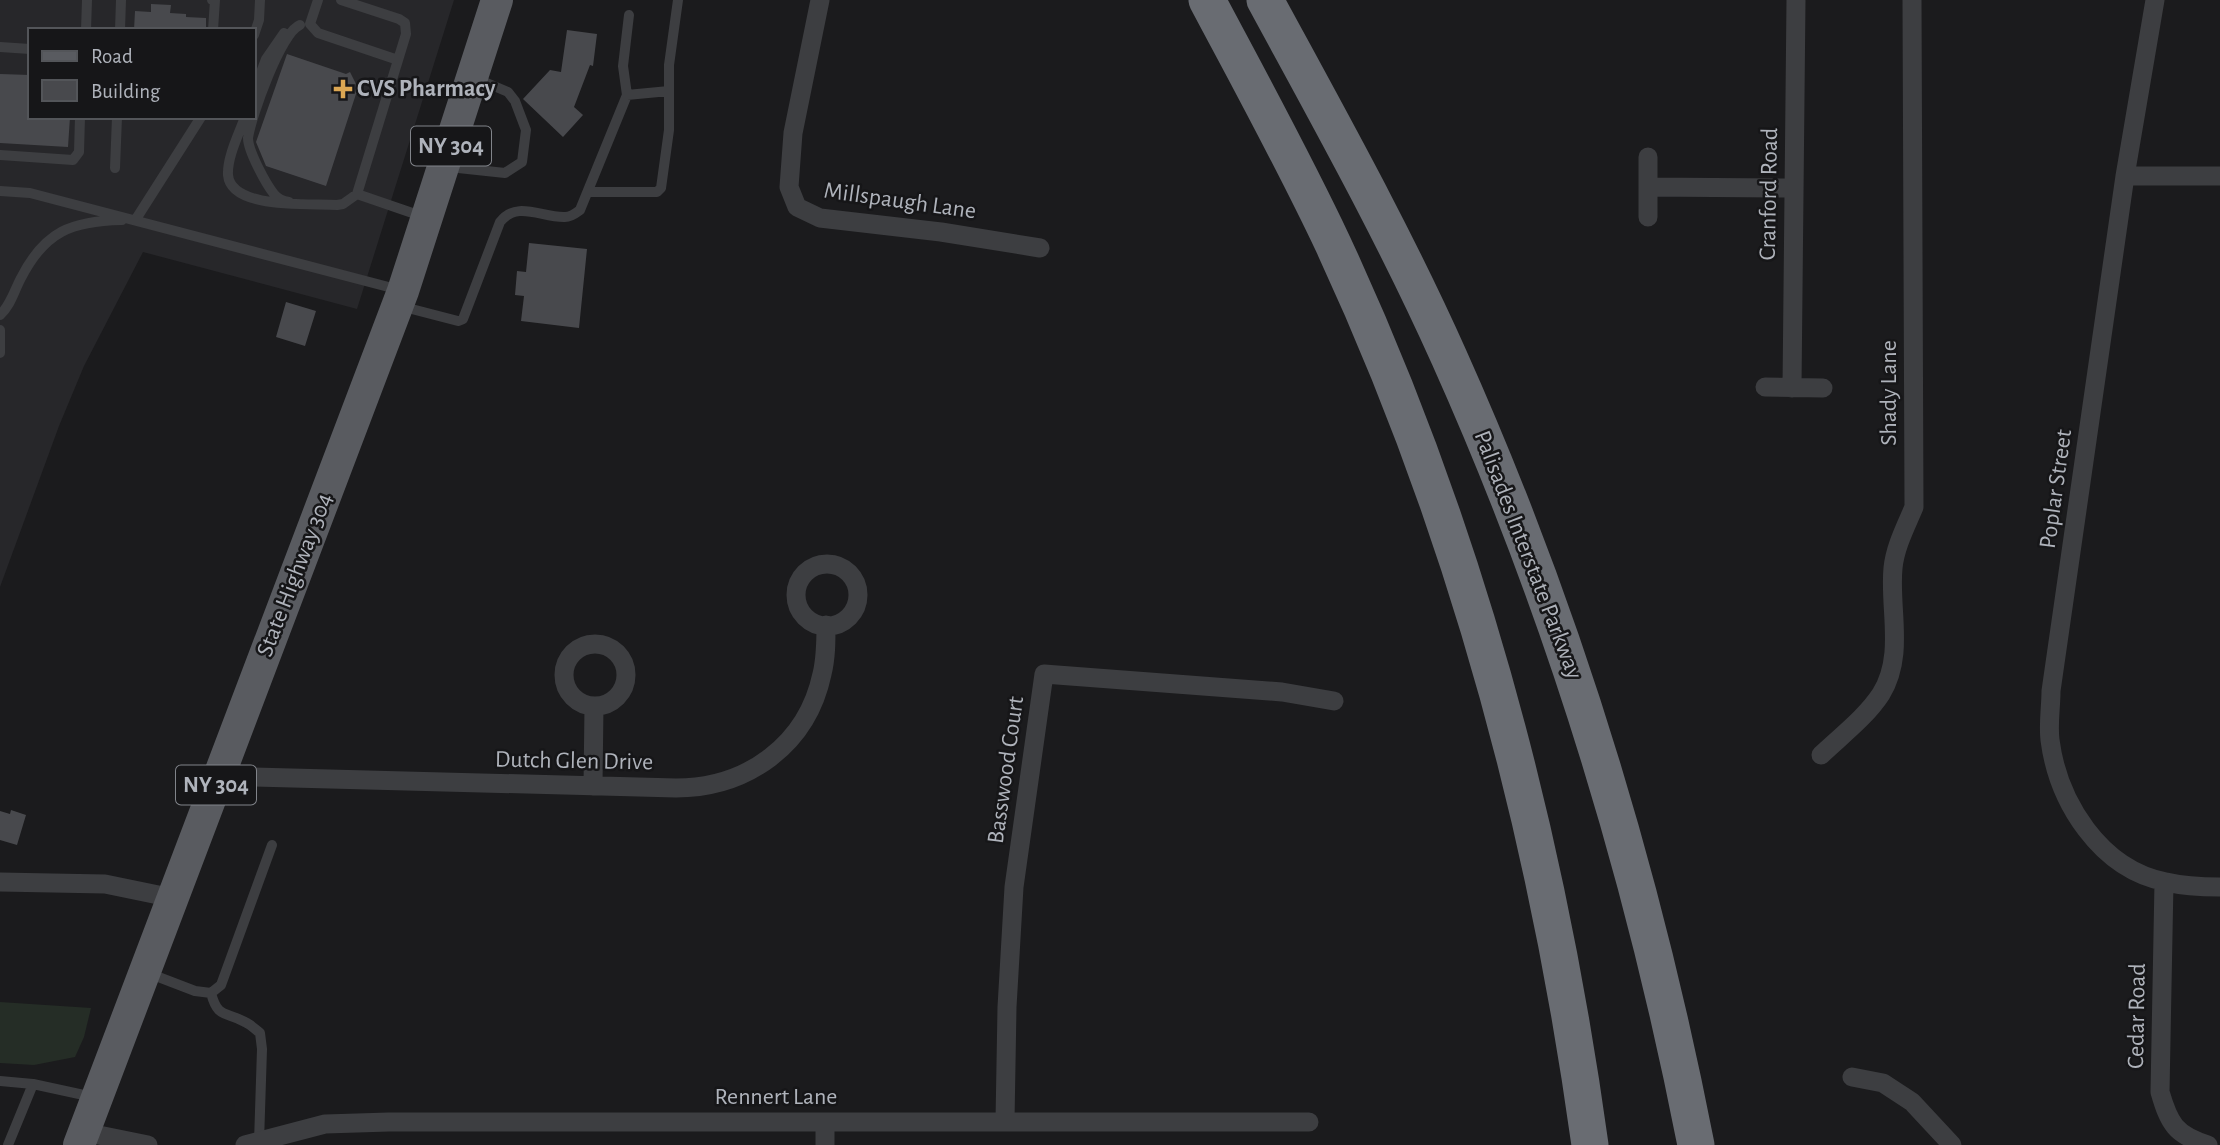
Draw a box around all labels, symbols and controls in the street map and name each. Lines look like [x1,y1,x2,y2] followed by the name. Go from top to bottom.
[28,28,256,119] legend
[91,46,133,67] text: Road
[357,77,496,101] place label: CVS Pharmacy
[91,81,161,102] text: Building
[335,81,351,97] marker: CVS Pharmacy
[411,127,491,166] road number: NY 304
[1756,127,1782,261] street label: Cranford Road
[822,178,978,224] street label: Millspaugh Lane
[1877,340,1901,446] street label: Shady Lane
[2036,427,2076,550] street label: Poplar Street
[1470,428,1586,682] street label: Palisades Interstate Parkway
[253,490,337,660] street label: State Highway 304
[984,694,1028,845] street label: Basswood Court
[495,748,653,774] street label: Dutch Glen Drive
[176,765,256,804] road number: NY 304
[2124,963,2150,1069] street label: Cedar Road
[715,1085,837,1109] street label: Rennert Lane

